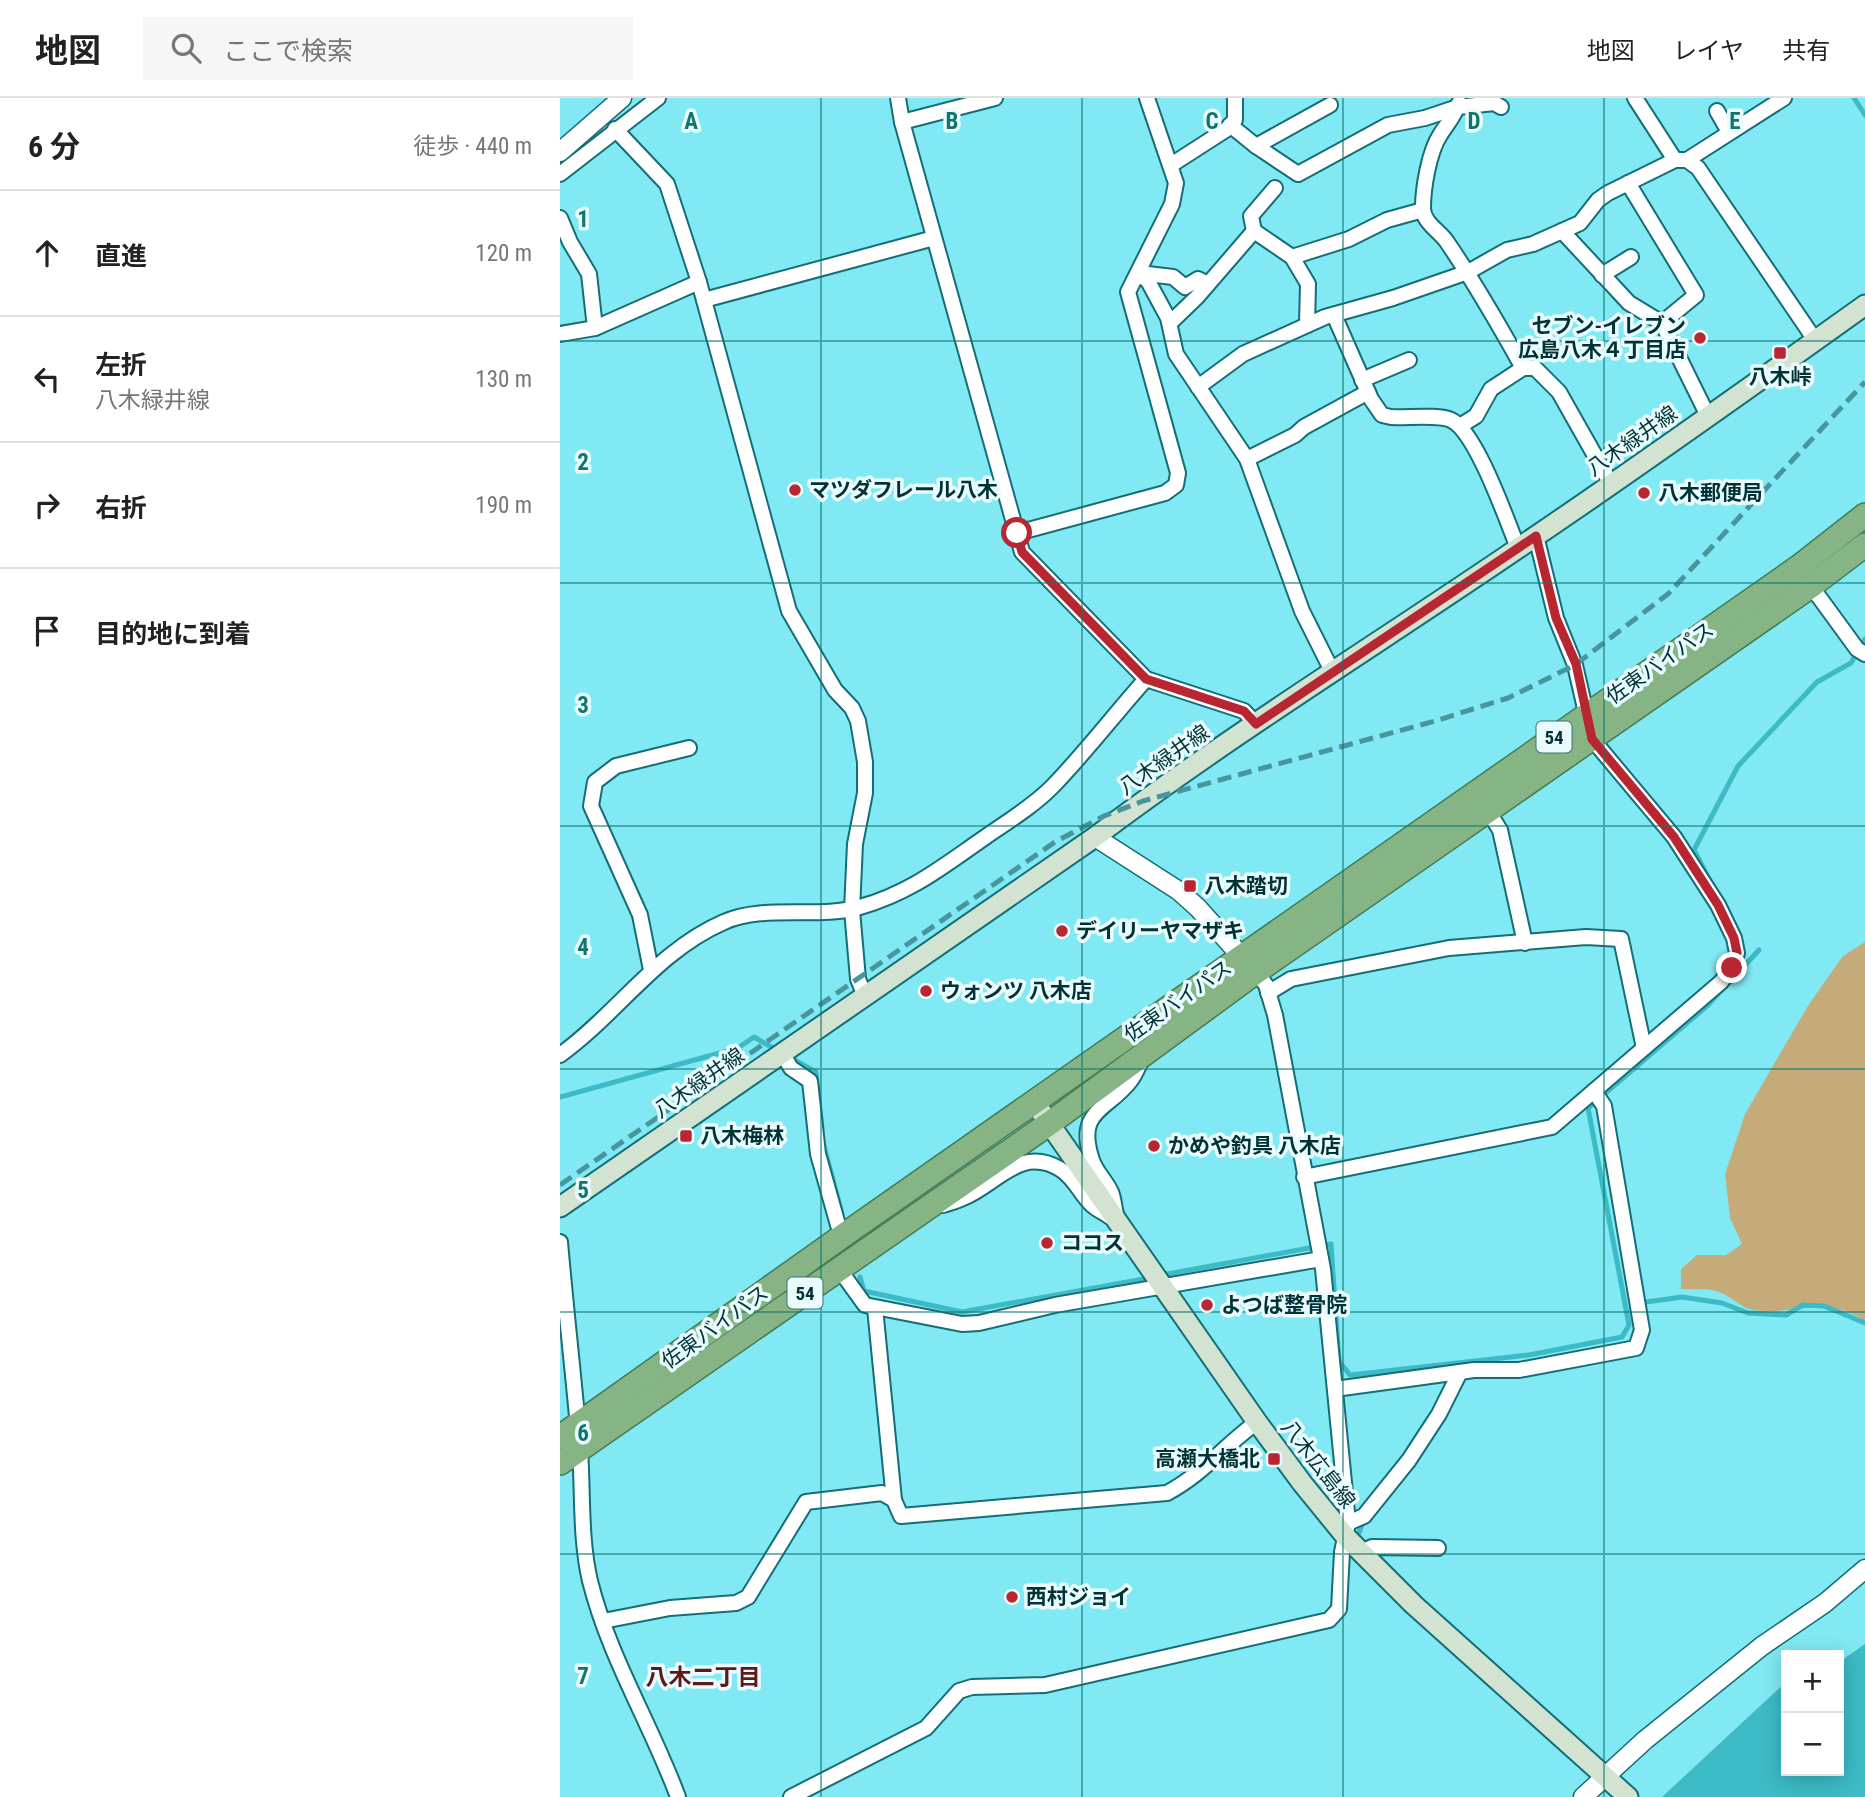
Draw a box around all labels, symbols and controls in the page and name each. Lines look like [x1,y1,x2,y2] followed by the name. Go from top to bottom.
[143,17,633,80] search box
[167,29,205,67] icon: search
[35,31,101,70] text: 地図
[223,36,353,66] text: ここで検索
[1587,37,1635,65] text: 地図
[1673,37,1744,65] text: レイヤ
[1782,37,1830,65] text: 共有
[684,108,698,135] text: A
[946,108,958,135] text: B
[1205,108,1219,135] text: C
[1468,108,1481,135] text: D
[1729,108,1741,135] text: E
[28,129,80,164] text: 6 分
[413,133,532,160] text: 徒歩 · 440 m
[577,206,589,233] text: 1
[28,234,66,272] icon: ahead
[475,240,532,267] text: 120 m
[95,241,147,271] text: 直進
[1518,314,1686,362] place label: セブン‐イレブン 広島八木４丁目店
[1692,330,1708,346] marker: セブン‐イレブン 広島八木４丁目店
[1772,345,1788,361] marker: 八木峠
[95,350,147,380] text: 左折
[28,360,66,398] icon: left
[1749,365,1812,389] place label: 八木峠
[475,366,532,393] text: 130 m
[95,387,210,414] text: 八木緑井線
[1582,401,1682,481] street label: 八木緑井線
[577,449,589,476] text: 2
[809,478,998,502] place label: マツダフレール八木
[1658,481,1763,505] place label: 八木郵便局
[787,482,803,498] marker: マツダフレール八木
[1636,485,1652,501] marker: 八木郵便局
[28,486,66,524] icon: right
[475,492,532,519] text: 190 m
[95,493,147,523] text: 右折
[1001,517,1032,548] route start
[28,612,66,650] icon: arrive
[1602,617,1718,709] street label: 佐東バイパス
[95,619,251,649] text: 目的地に到着
[577,692,589,719] text: 3
[1114,720,1214,800] street label: 八木緑井線
[1536,722,1572,752] road number: 54
[1204,874,1288,898] place label: 八木踏切
[1182,878,1198,894] marker: 八木踏切
[1076,919,1244,943] place label: デイリーヤマザキ
[1054,923,1070,939] marker: デイリーヤマザキ
[577,934,589,961] text: 4
[1716,952,1747,983] route end
[1120,955,1236,1047] street label: 佐東バイパス
[940,979,1092,1003] place label: ウォンツ 八木店
[918,983,934,999] marker: ウォンツ 八木店
[649,1043,749,1123] street label: 八木緑井線
[700,1124,784,1148] place label: 八木梅林
[678,1128,694,1144] marker: 八木梅林
[1168,1134,1341,1158] place label: かめや釣具 八木店
[1146,1138,1162,1154] marker: かめや釣具 八木店
[577,1177,589,1204] text: 5
[1061,1231,1124,1255] place label: ココス
[1039,1235,1055,1251] marker: ココス
[788,1278,822,1308] road number: 54
[657,1280,773,1374] street label: 佐東バイパス
[1221,1293,1347,1317] place label: よつば整骨院
[1199,1297,1215,1313] marker: よつば整骨院
[1276,1415,1360,1513] street label: 八木広島線
[577,1420,589,1447] text: 6
[1155,1447,1260,1471] place label: 高瀬大橋北
[1266,1451,1282,1467] marker: 高瀬大橋北
[1026,1585,1131,1609] place label: 西村ジョイ
[1004,1589,1020,1605] marker: 西村ジョイ
[1781,1650,1844,1776] map controls
[1781,1650,1844,1713] button: +
[577,1663,589,1690] text: 7
[646,1664,761,1691] district label: 八木二丁目
[1781,1713,1844,1776] button: −

